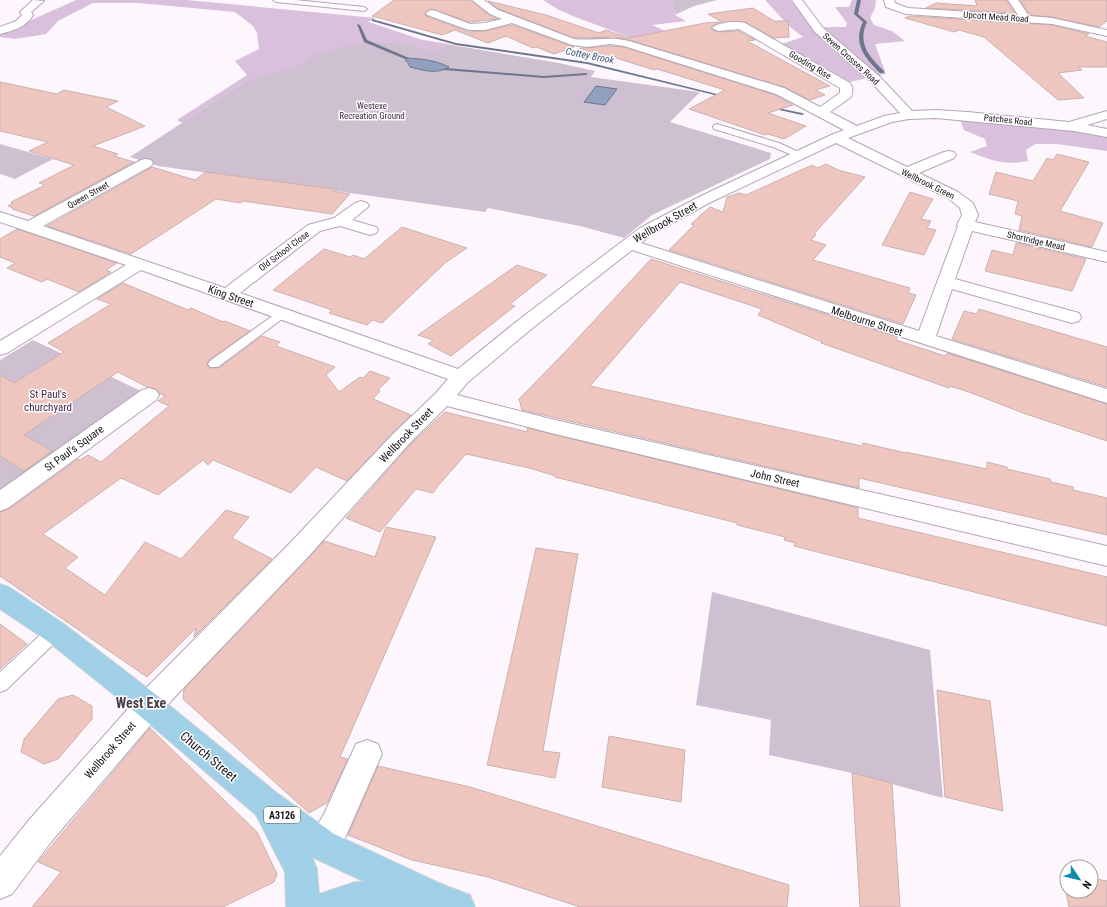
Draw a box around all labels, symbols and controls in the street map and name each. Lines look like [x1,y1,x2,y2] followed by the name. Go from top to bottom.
[963,10,1029,24] street label: Upcott Mead Road
[821,31,881,87] street label: Seven Crosses Road
[565,45,616,66] water label: Cottey Brook
[787,49,833,81] street label: Gooding Rise
[339,101,405,121] park label: Westexe Recreation Ground
[983,112,1033,128] street label: Patches Road
[900,167,956,201] street label: Wellbrook Green
[66,179,111,210] street label: Queen Street
[631,199,699,246] street label: Wellbrook Street
[257,229,311,273] street label: Old School Close
[1006,229,1066,253] street label: Shortridge Mead
[206,283,255,310] street label: King Street
[829,304,904,339] street label: Melbourne Street
[24,388,72,414] park label: St Paul's churchyard
[377,405,436,466] street label: Wellbrook Street
[42,423,106,474] street label: St Paul's Square
[749,467,801,490] street label: John Street
[116,695,167,711] district label: West Exe
[82,719,139,782] street label: Wellbrook Street
[177,728,240,785] street label: Church Street
[264,807,300,823] road number: A3126
[1059,859,1099,899] north arrow
[1079,878,1094,891] text: N

